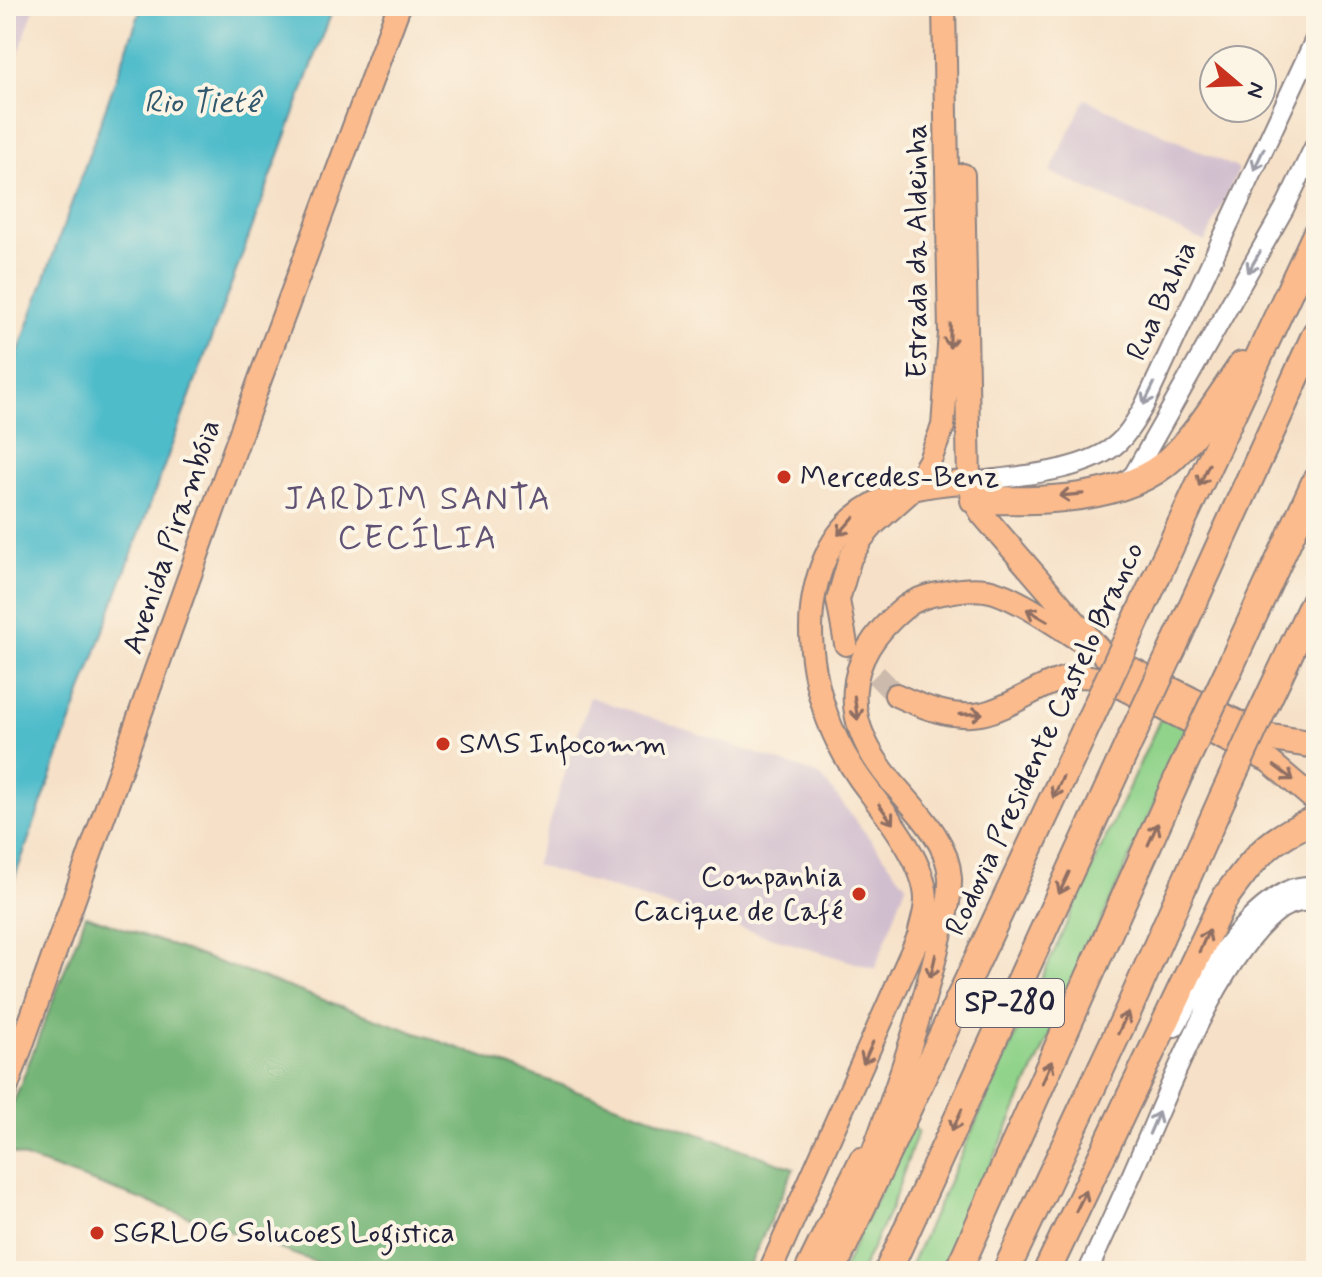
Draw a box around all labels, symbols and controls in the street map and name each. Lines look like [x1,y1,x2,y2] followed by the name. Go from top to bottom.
[1198,44,1278,124] north arrow
[1239,78,1271,101] text: N
[144,82,264,124] water label: Rio Tietê
[898,124,937,379] street label: Estrada da Aldeinha
[1251,146,1266,170] one-way arrow
[1117,235,1207,367] street label: Rua Bahia
[1246,250,1262,273] one-way arrow
[942,322,957,349] one-way arrow
[1141,382,1156,406] one-way arrow
[114,415,230,659] street label: Avenida Pirambóia
[800,458,999,497] place label: Mercedes-Benz
[1196,462,1211,486] one-way arrow
[775,468,793,486] marker: Mercedes-Benz
[284,477,552,561] district label: JARDIM SANTA CECÍLIA
[1058,488,1085,503] one-way arrow
[837,515,855,535] one-way arrow
[936,536,1154,942] street label: Rodovia Presidente Castelo Branco
[1026,607,1049,623] one-way arrow
[849,694,864,720] one-way arrow
[957,706,984,721] one-way arrow
[459,725,666,766] place label: SMS Infocomm
[434,735,452,753] marker: SMS Infocomm
[1273,764,1294,781] one-way arrow
[1050,775,1065,799] one-way arrow
[878,802,894,824] one-way arrow
[1146,822,1161,847] one-way arrow
[633,858,843,931] place label: Companhia Cacique de Café
[1056,871,1071,895] one-way arrow
[850,885,868,903] marker: Companhia Cacique de Café
[1197,929,1212,953] one-way arrow
[925,952,940,978] one-way arrow
[956,979,1064,1027] road number: SP-280
[1116,1011,1131,1035] one-way arrow
[860,1040,875,1064] one-way arrow
[1040,1060,1055,1084] one-way arrow
[948,1107,963,1132] one-way arrow
[1148,1111,1163,1136] one-way arrow
[1073,1189,1089,1213] one-way arrow
[113,1214,455,1256] place label: SGRLOG Solucoes Logistica
[88,1224,106,1242] marker: SGRLOG Solucoes Logistica

